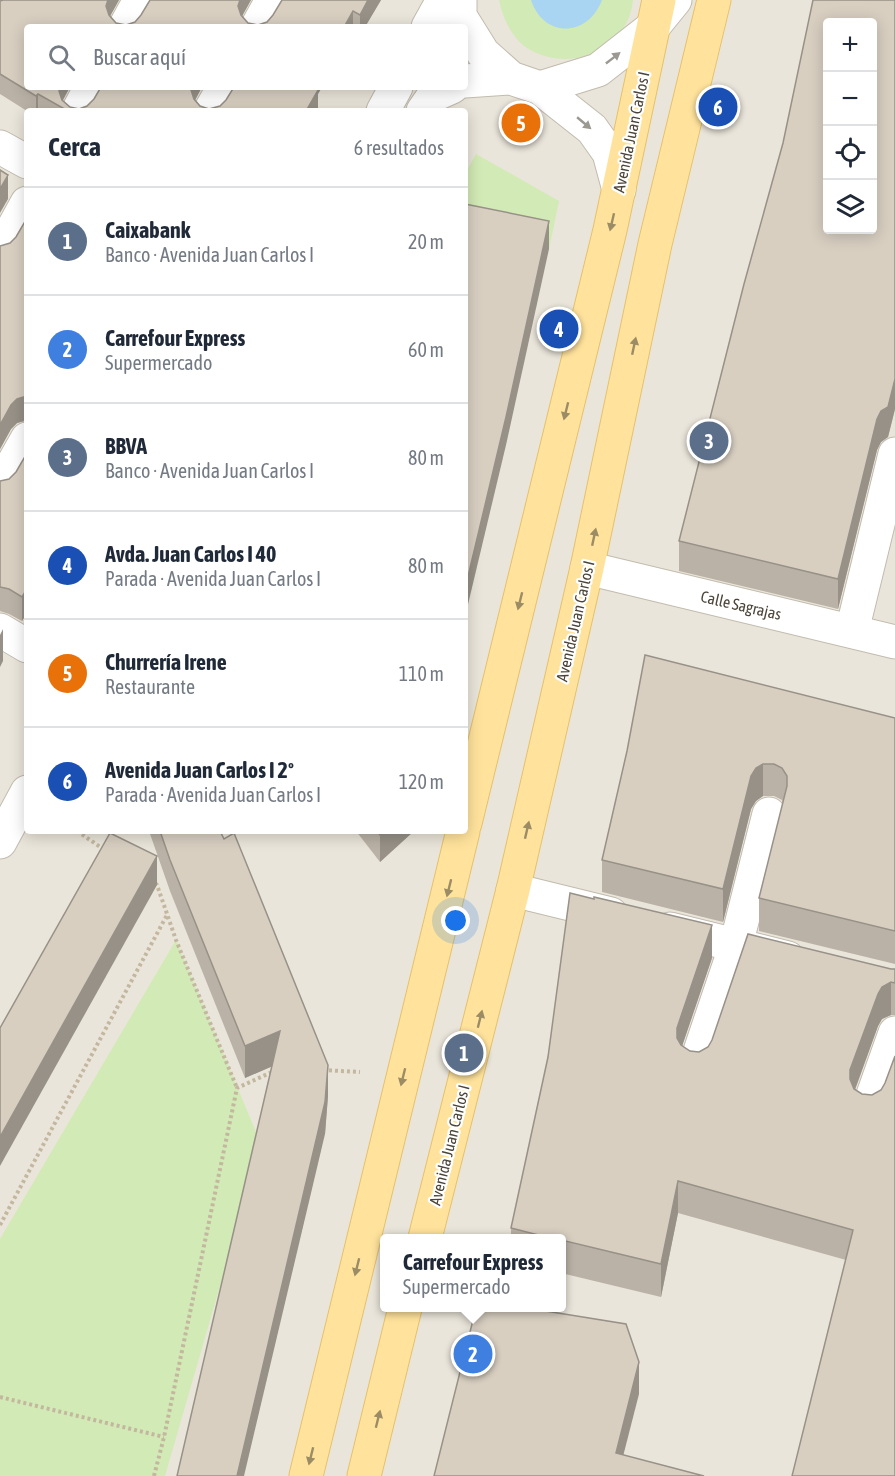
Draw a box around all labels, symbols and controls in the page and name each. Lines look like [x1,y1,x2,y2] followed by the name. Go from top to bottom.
[823,18,877,234] map controls
[823,18,877,72] button: +
[24,24,468,90] search box
[45,41,78,74] icon: search
[93,44,186,70] text: Buscar aquí
[605,52,621,65] one-way arrow
[609,70,653,194] street label: Avenida Juan Carlos I
[823,72,877,126] button: −
[698,84,738,130] pin: 6
[502,100,540,146] pin: 5
[576,117,592,130] one-way arrow
[823,126,877,180] button: locate
[48,132,101,162] text: Cerca
[354,136,444,159] text: 6 resultados
[823,180,877,234] button: layers
[606,212,616,231] one-way arrow
[105,217,190,243] text: Caixabank
[63,230,72,253] text: 1
[408,230,444,253] text: 20 m
[105,243,314,266] text: Banco · Avenida Juan Carlos I
[540,306,578,352] pin: 4
[105,325,245,351] text: Carrefour Express
[630,336,639,355] one-way arrow
[63,338,72,361] text: 2
[408,338,444,361] text: 60 m
[105,351,212,374] text: Supermercado
[560,402,570,420] one-way arrow
[690,418,728,464] pin: 3
[105,433,147,459] text: BBVA
[63,446,72,469] text: 3
[408,446,444,469] text: 80 m
[105,459,314,482] text: Banco · Avenida Juan Carlos I
[589,528,599,546] one-way arrow
[105,541,276,567] text: Avda. Juan Carlos I 40
[63,554,72,577] text: 4
[408,554,444,577] text: 80 m
[552,559,598,683] street label: Avenida Juan Carlos I
[105,567,321,590] text: Parada · Avenida Juan Carlos I
[699,587,783,624] street label: Calle Sagrajas
[514,591,524,610] one-way arrow
[105,649,227,675] text: Churrería Irene
[63,662,72,685] text: 5
[399,662,444,685] text: 110 m
[105,675,195,698] text: Restaurante
[105,757,294,783] text: Avenida Juan Carlos I 2º
[63,770,72,793] text: 6
[399,770,444,793] text: 120 m
[105,783,321,806] text: Parada · Avenida Juan Carlos I
[523,820,533,839] one-way arrow
[444,879,453,897] one-way arrow
[441,906,470,935] your location
[476,1010,486,1028] one-way arrow
[444,1030,484,1076] pin: 1
[397,1068,407,1086] one-way arrow
[425,1083,473,1207] street label: Avenida Juan Carlos I
[380,1234,566,1312] popup
[403,1249,543,1275] text: Carrefour Express
[352,1258,362,1276] one-way arrow
[403,1275,510,1298] text: Supermercado
[454,1332,492,1376] pin: 2
[374,1410,384,1428] one-way arrow
[305,1447,315,1465] one-way arrow

